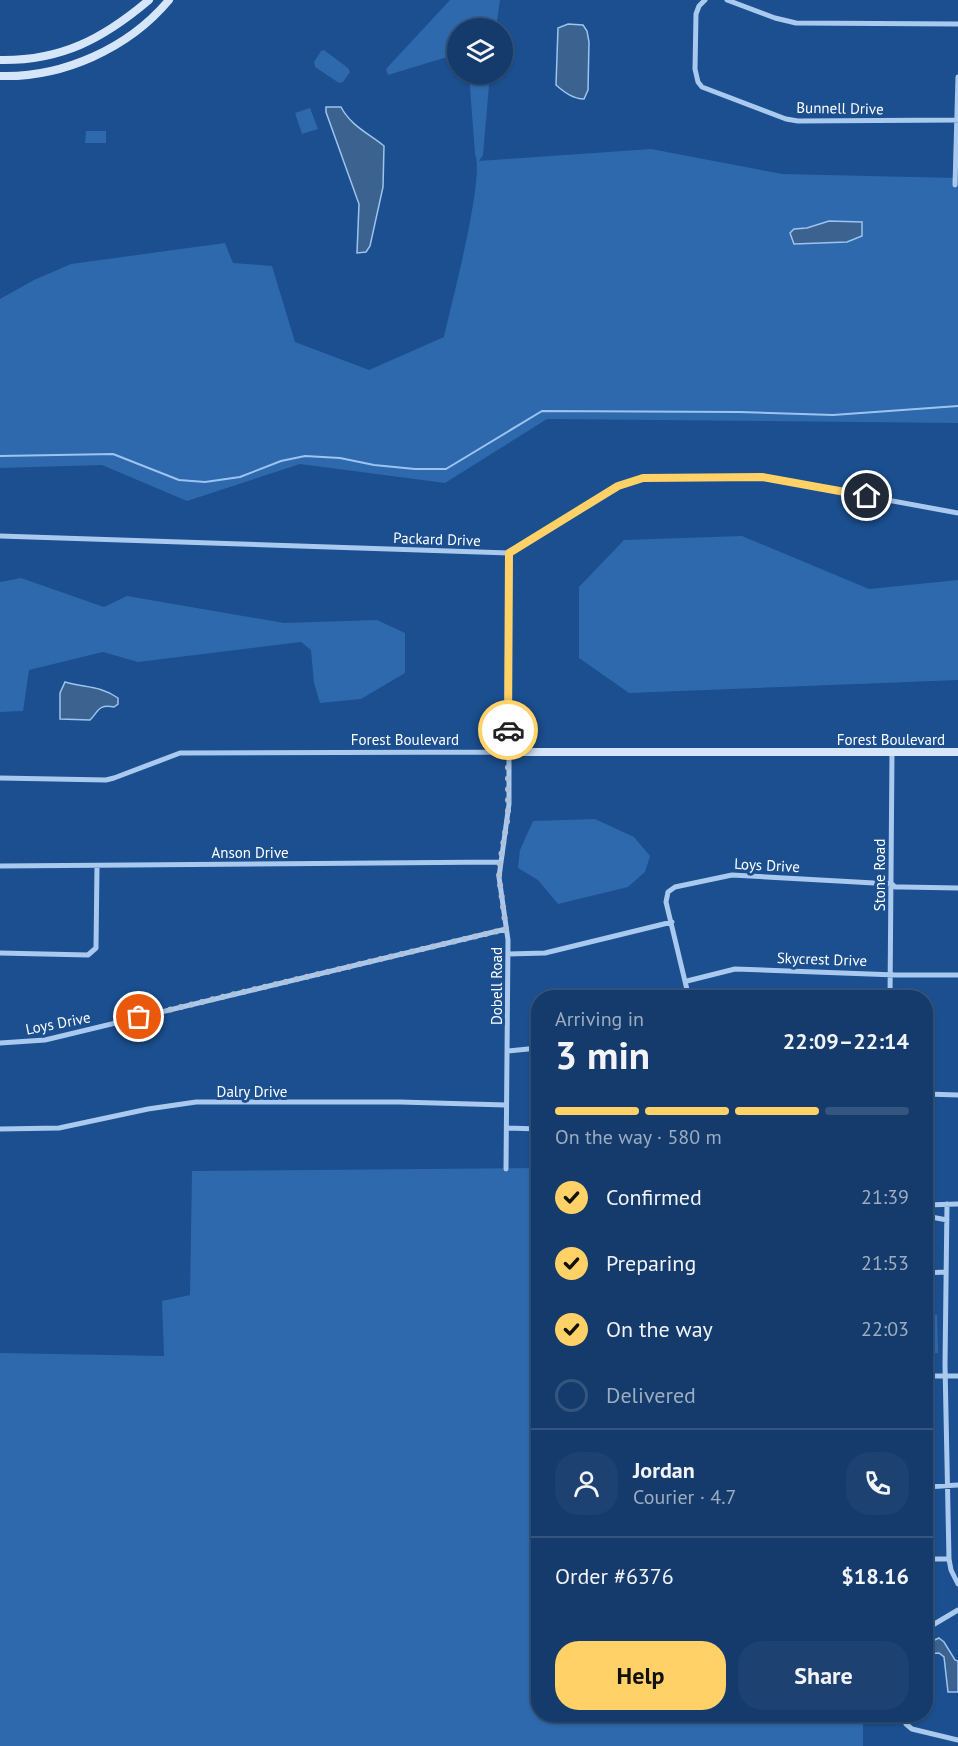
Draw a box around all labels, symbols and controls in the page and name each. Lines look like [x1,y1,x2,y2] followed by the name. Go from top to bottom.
[447,18,513,84] map controls
[447,18,513,84] button: layers
[796,98,884,118] street label: Bunnell Drive
[841,470,892,521] pin
[850,479,883,512] icon: home
[393,528,481,550] street label: Packard Drive
[478,700,538,760] courier
[492,714,525,747] icon: car
[351,730,459,749] street label: Forest Boulevard
[837,730,945,749] street label: Forest Boulevard
[870,839,889,911] street label: Stone Road
[211,843,289,862] street label: Anson Drive
[734,854,800,876] street label: Loys Drive
[487,947,506,1025] street label: Dobell Road
[777,948,867,970] street label: Skycrest Drive
[113,991,164,1042] pin
[122,1000,155,1033] icon: bag
[555,1006,644,1032] text: Arriving in
[24,1007,92,1039] street label: Loys Drive
[783,1027,909,1055] text: 22:09–22:14
[555,1029,650,1080] text: 3 min
[217,1082,287,1101] street label: Dalry Drive
[555,1124,722,1150] text: On the way · 580 m
[555,1181,588,1214] icon: check
[606,1183,702,1211] text: Confirmed
[861,1184,909,1210] text: 21:39
[555,1247,588,1280] icon: check
[606,1249,696,1277] text: Preparing
[861,1250,909,1276] text: 21:53
[555,1313,588,1346] icon: check
[606,1315,713,1343] text: On the way
[861,1316,909,1342] text: 22:03
[606,1381,696,1409] text: Delivered
[555,1452,618,1515] button: person
[846,1452,909,1515] button: phone
[633,1456,695,1484] text: Jordan
[633,1484,736,1510] text: Courier · 4.7
[555,1562,674,1590] text: Order #6376
[841,1562,909,1590] text: $18.16
[555,1641,726,1710] button: Help
[738,1641,909,1710] button: Share

